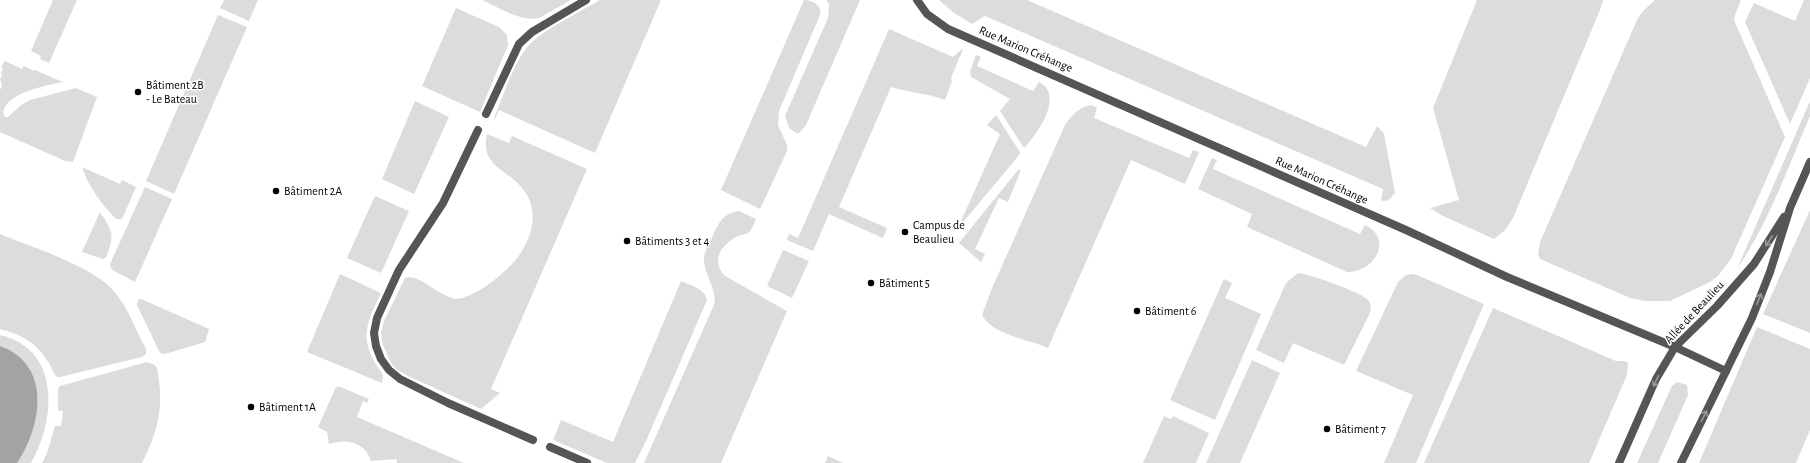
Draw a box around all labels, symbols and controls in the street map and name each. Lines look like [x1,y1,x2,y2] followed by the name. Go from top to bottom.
[978,24,1074,74] street label: Rue Marion Créhange
[146,79,204,105] place label: Bâtiment 2B - Le Bateau
[133,87,143,97] marker: Bâtiment 2B - Le Bateau
[1274,154,1370,206] street label: Rue Marion Créhange
[284,185,342,197] place label: Bâtiment 2A
[271,186,281,196] marker: Bâtiment 2A
[913,219,965,245] place label: Campus de Beaulieu
[900,227,910,237] marker: Campus de Beaulieu
[635,235,710,247] place label: Bâtiments 3 et 4
[1765,235,1773,246] one-way arrow
[622,236,632,246] marker: Bâtiments 3 et 4
[879,277,930,289] place label: Bâtiment 5
[866,278,876,288] marker: Bâtiment 5
[1662,278,1726,346] street label: Allée de Beaulieu
[1756,293,1764,305] one-way arrow
[1145,305,1197,317] place label: Bâtiment 6
[1132,306,1142,316] marker: Bâtiment 6
[1652,375,1659,387] one-way arrow
[259,401,316,413] place label: Bâtiment 1A
[246,402,256,412] marker: Bâtiment 1A
[1701,411,1708,423] one-way arrow
[1335,423,1386,435] place label: Bâtiment 7
[1322,424,1332,434] marker: Bâtiment 7

